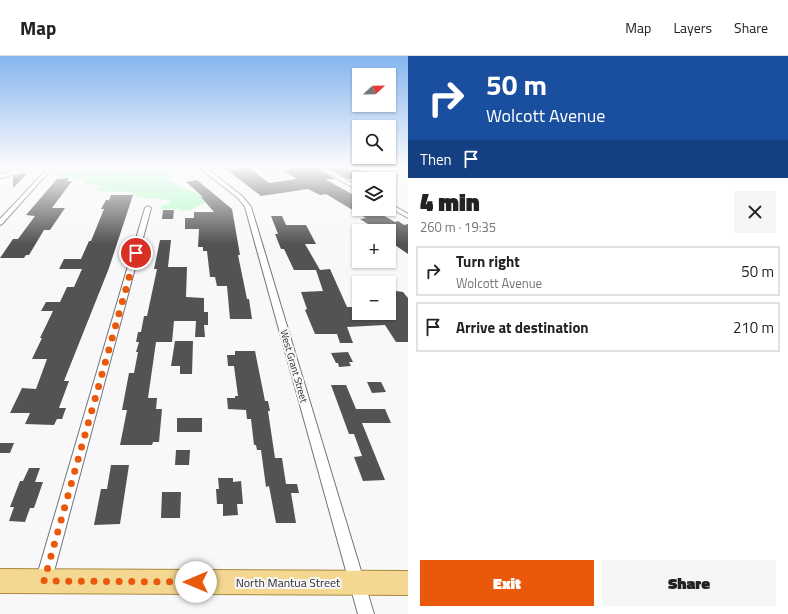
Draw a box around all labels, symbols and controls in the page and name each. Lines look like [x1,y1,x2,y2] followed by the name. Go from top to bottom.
[20,13,56,42] text: Map
[625,17,651,38] text: Map
[673,17,712,38] text: Layers
[734,17,768,38] text: Share
[486,63,547,106] text: 50 m
[352,68,396,112] north arrow
[352,68,396,320] map controls
[420,72,472,124] icon: right
[486,102,605,129] text: Wolcott Avenue
[352,120,396,164] button: search
[420,148,452,171] text: Then
[460,148,482,170] icon: arrive
[352,172,396,216] button: layers
[420,184,480,220] text: 4 min
[734,191,776,233] button: close
[420,217,496,237] text: 260 m · 19:35
[352,224,396,268] button: +
[119,236,153,270] pin
[125,242,147,264] icon: arrive
[456,250,520,273] text: Turn right
[422,260,444,282] icon: right
[741,260,774,283] text: 50 m
[456,273,542,293] text: Wolcott Avenue
[352,276,396,320] button: −
[422,316,444,338] icon: arrive
[456,316,589,339] text: Arrive at destination
[733,316,774,339] text: 210 m
[276,328,312,405] street label: West Grant Street
[420,560,594,606] button: Exit
[602,560,776,606] button: Share
[175,561,217,603] position arrow
[236,573,341,592] street label: North Mantua Street

